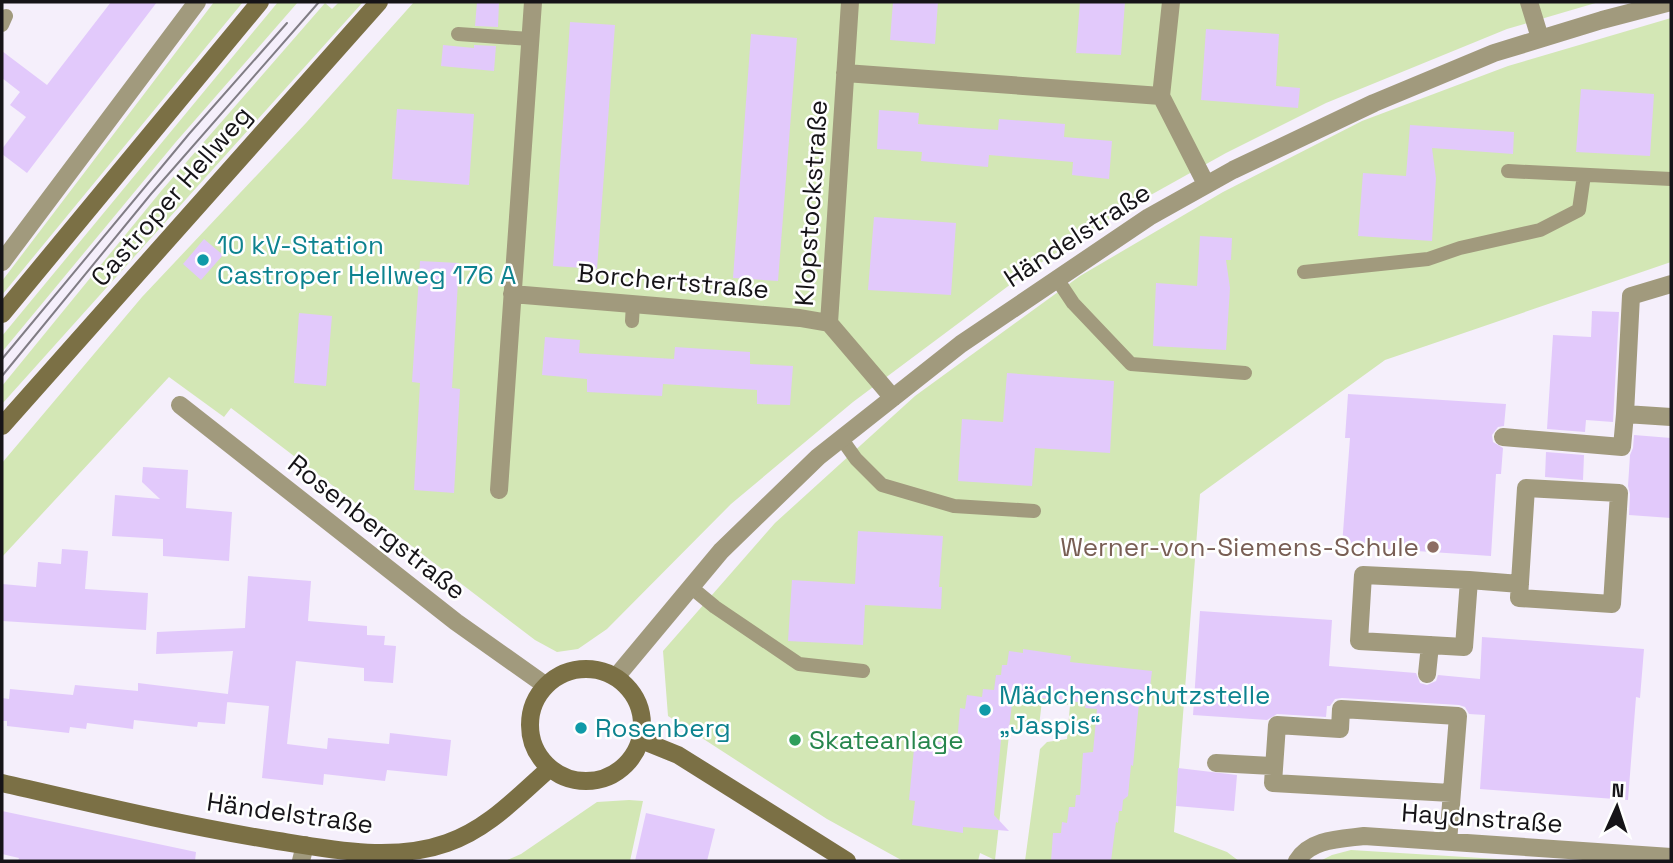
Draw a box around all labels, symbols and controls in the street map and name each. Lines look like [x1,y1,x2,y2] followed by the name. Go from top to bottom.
[83,99,259,293] street label: Castroper Hellweg
[787,99,835,307] street label: Klopstockstraße
[997,175,1157,295] street label: Händelstraße
[217,228,516,292] place label: 10 kV-Station Castroper Hellweg 176 A
[195,252,211,268] marker: 10 kV-Station Castroper Hellweg 176 A
[576,256,770,306] street label: Borchertstraße
[281,447,473,607] street label: Rosenbergstraße
[1060,530,1419,564] place label: Werner-von-Siemens-Schule
[1425,539,1441,555] marker: Werner-von-Siemens-Schule
[999,678,1270,742] place label: Mädchenschutzstelle „Jaspis“
[977,702,993,718] marker: Mädchenschutzstelle „Jaspis“
[595,711,731,745] place label: Rosenberg
[573,720,589,736] marker: Rosenberg
[809,723,964,757] place label: Skateanlage
[787,732,803,748] marker: Skateanlage
[1582,772,1652,842] north arrow
[1611,778,1625,803] text: N
[205,784,375,842] street label: Händelstraße
[1400,795,1564,841] street label: Haydnstraße

